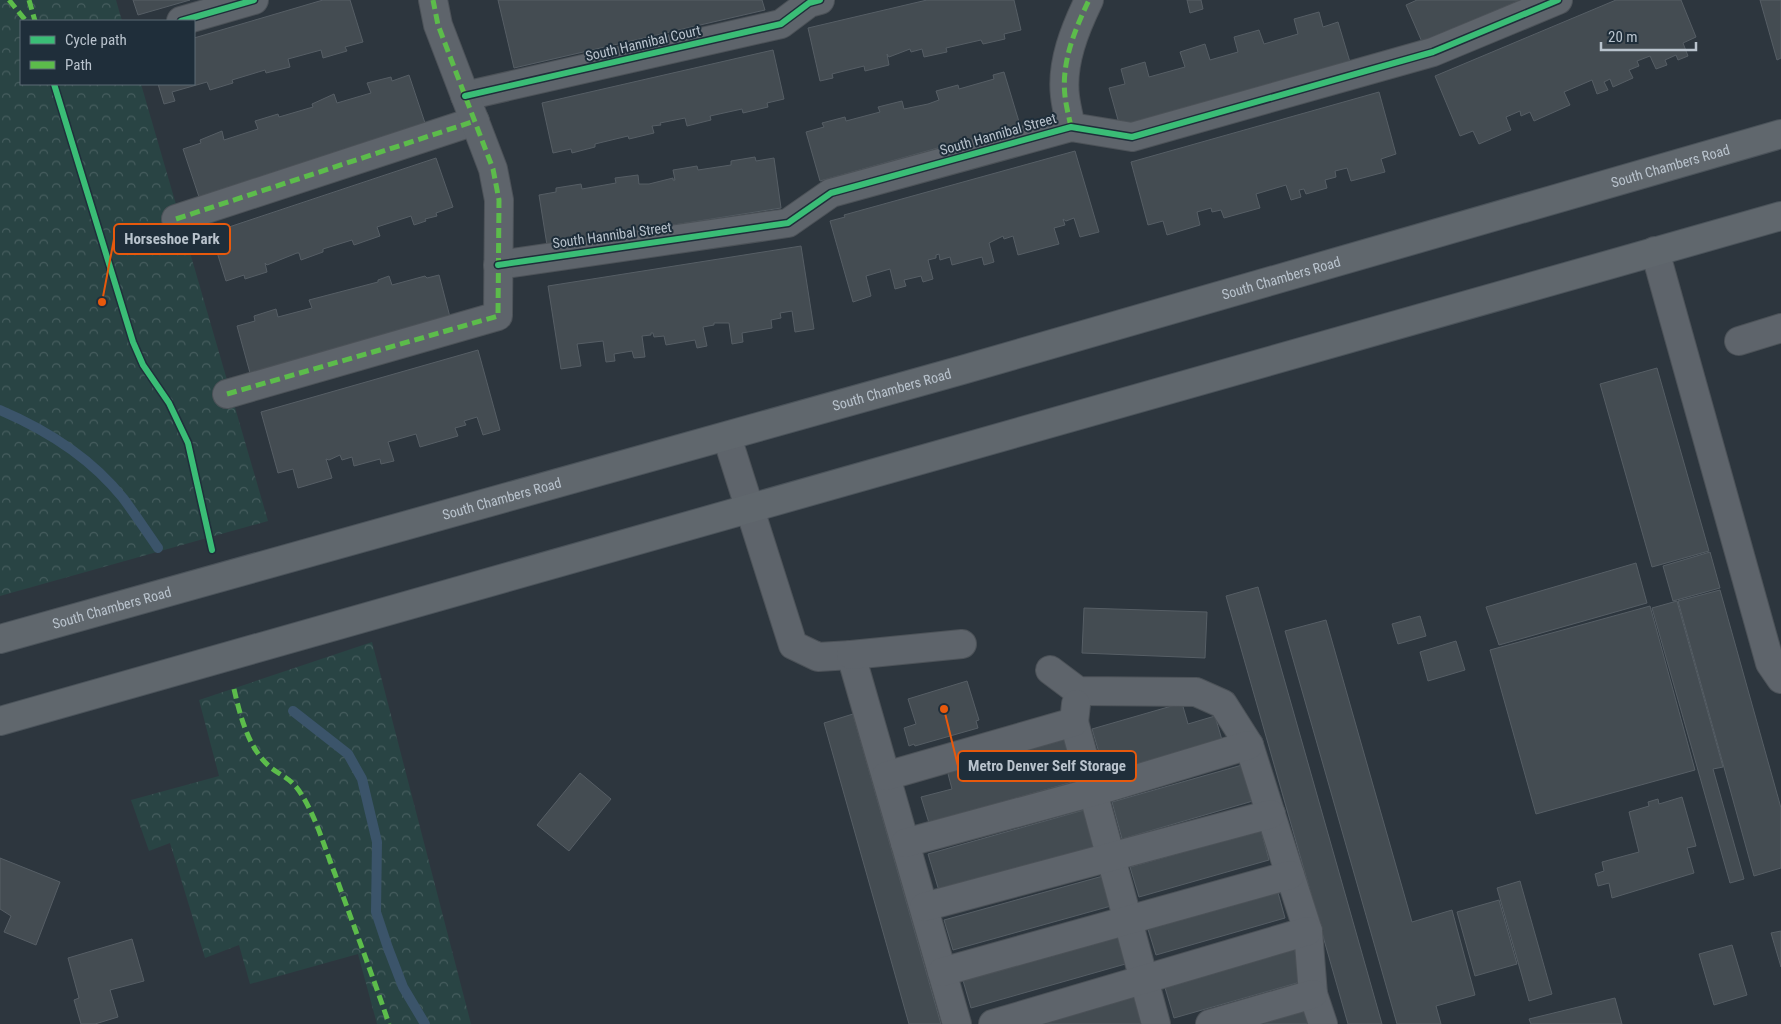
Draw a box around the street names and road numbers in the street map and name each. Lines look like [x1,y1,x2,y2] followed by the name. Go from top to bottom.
[584,22,702,64] street label: South Hannibal Court
[938,110,1058,158] street label: South Hannibal Street
[1609,141,1731,191] street label: South Chambers Road
[551,219,673,251] street label: South Hannibal Street
[1220,253,1342,303] street label: South Chambers Road
[831,365,953,414] street label: South Chambers Road
[441,474,563,523] street label: South Chambers Road
[50,584,173,632] street label: South Chambers Road

